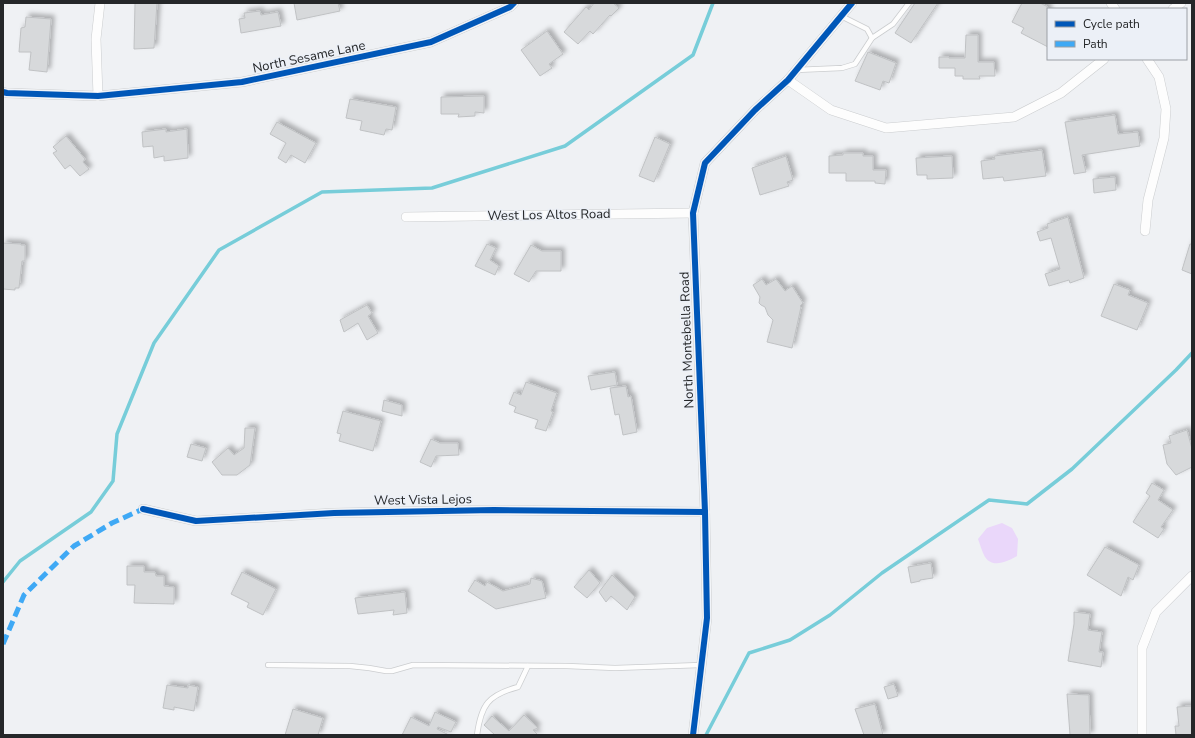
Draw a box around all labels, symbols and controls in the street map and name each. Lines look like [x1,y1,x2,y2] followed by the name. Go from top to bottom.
[1047,8,1187,60] legend
[1083,16,1140,32] text: Cycle path
[251,36,367,78] street label: North Sesame Lane
[1083,36,1108,52] text: Path
[487,205,611,225] street label: West Los Altos Road
[676,271,698,409] street label: North Montebella Road
[374,490,472,510] street label: West Vista Lejos

